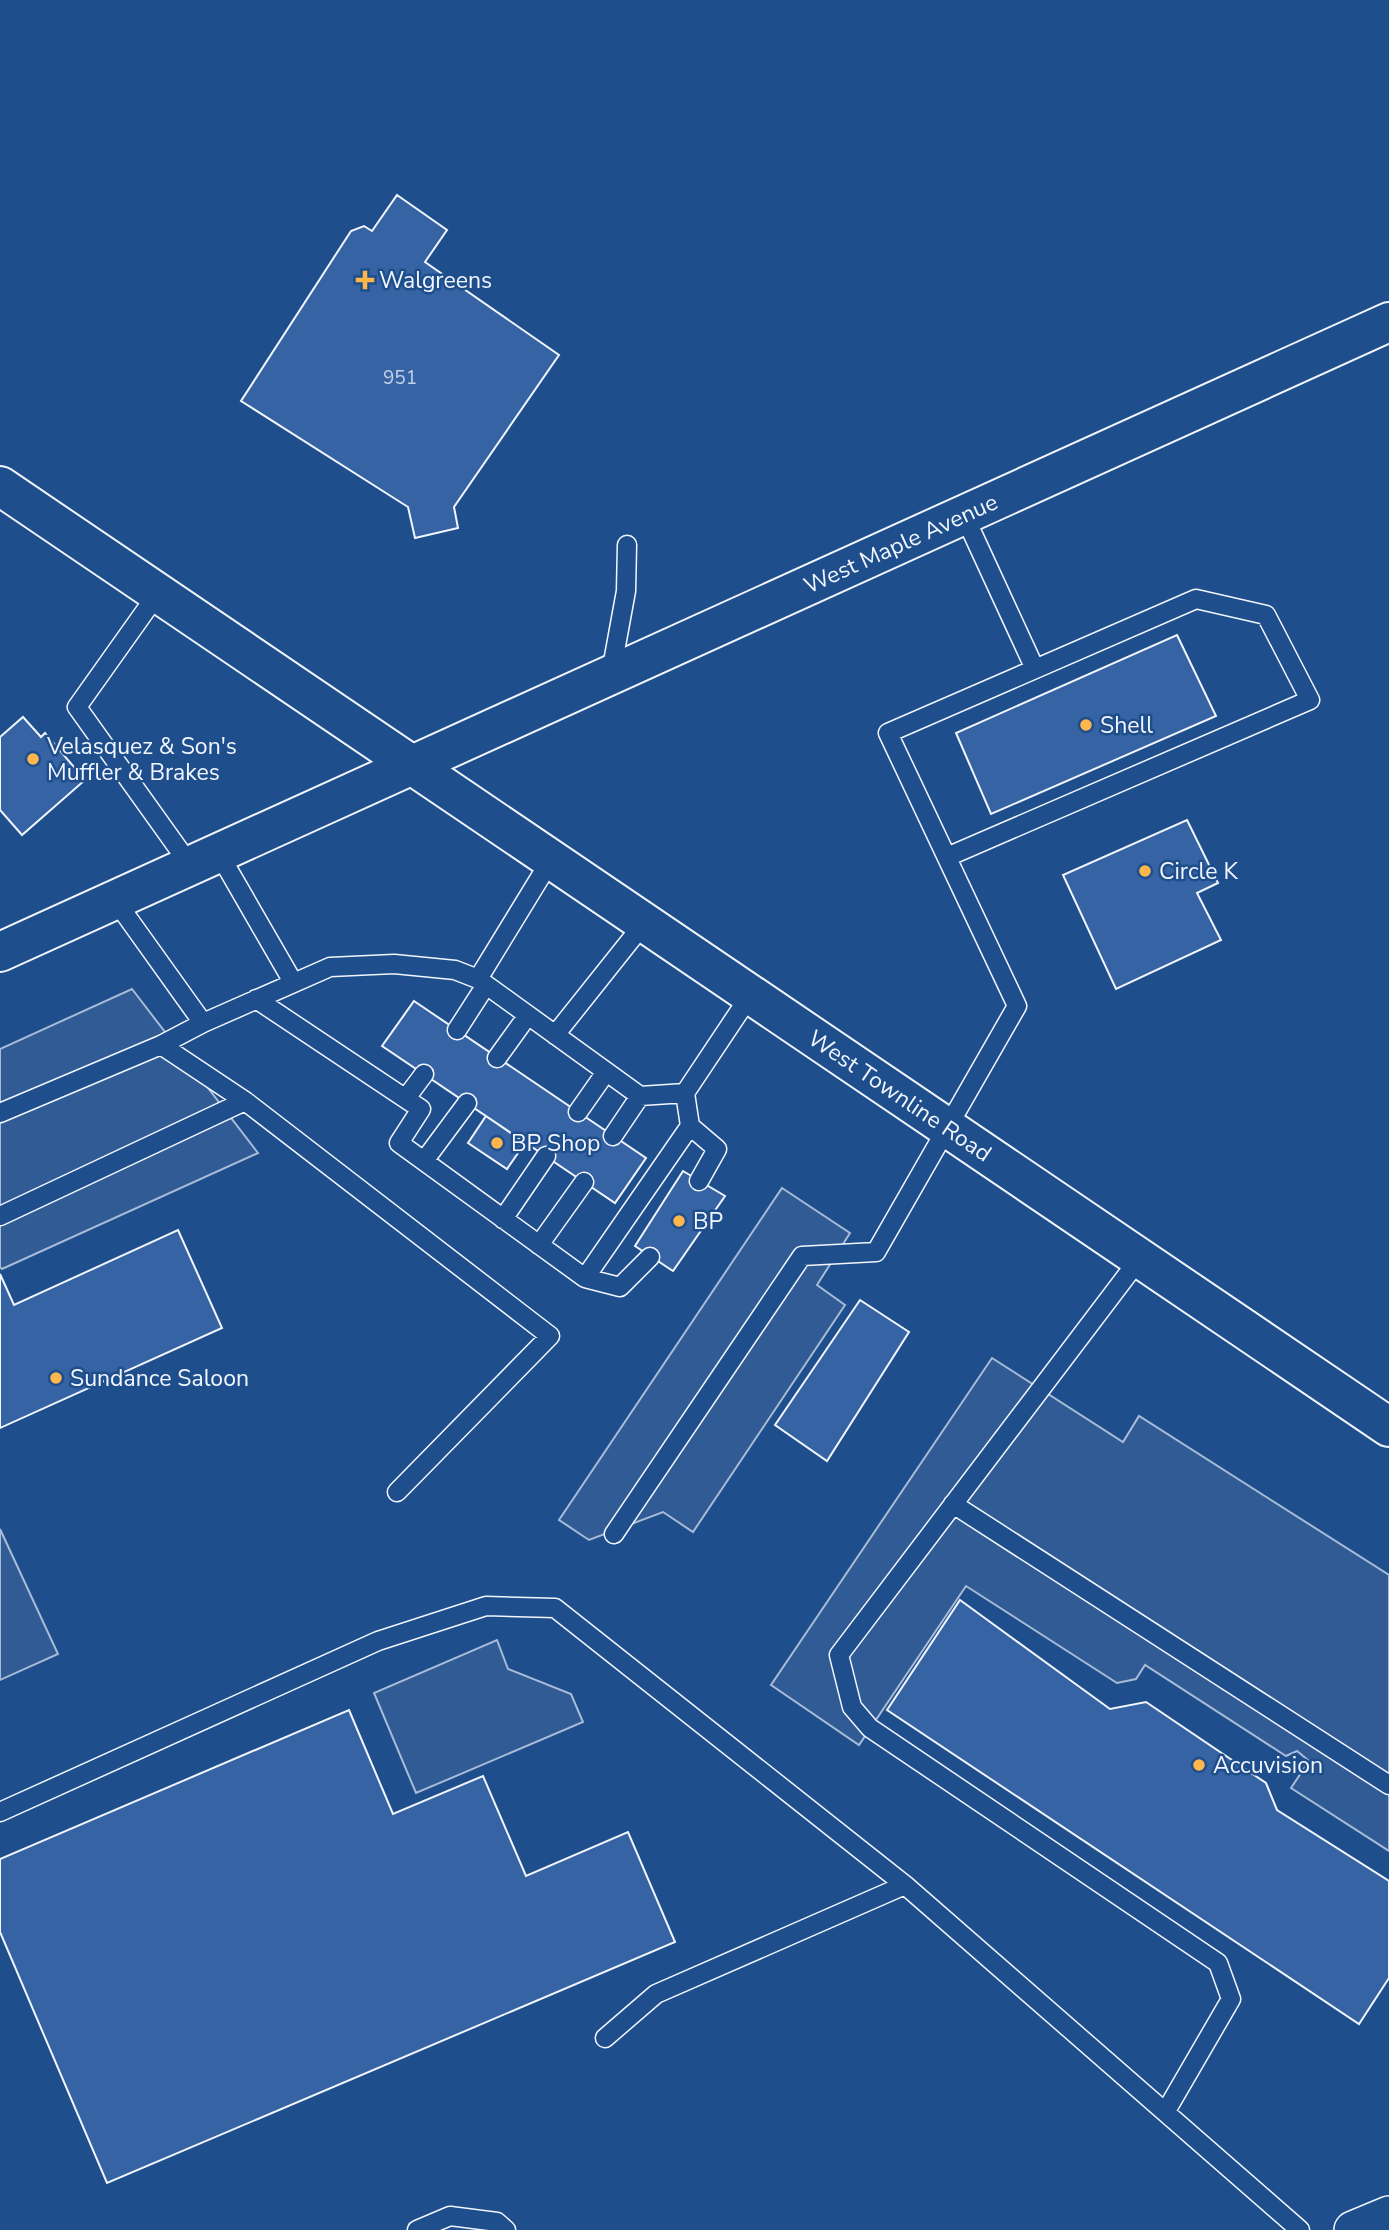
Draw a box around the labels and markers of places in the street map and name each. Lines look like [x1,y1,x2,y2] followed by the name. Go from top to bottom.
[379,265,492,296] place label: Walgreens
[357,272,373,288] marker: Walgreens
[1100,710,1153,741] place label: Shell
[1078,717,1094,733] marker: Shell
[46,731,237,788] place label: Velasquez & Son's Muffler & Brakes
[25,751,41,767] marker: Velasquez & Son's Muffler & Brakes
[1159,856,1238,887] place label: Circle K
[1137,863,1153,879] marker: Circle K
[511,1128,600,1159] place label: BP Shop
[489,1135,505,1151] marker: BP Shop
[693,1206,723,1237] place label: BP
[671,1213,687,1229] marker: BP
[70,1363,249,1394] place label: Sundance Saloon
[48,1370,64,1386] marker: Sundance Saloon
[1213,1750,1323,1781] place label: Accuvision
[1191,1757,1207,1773] marker: Accuvision

